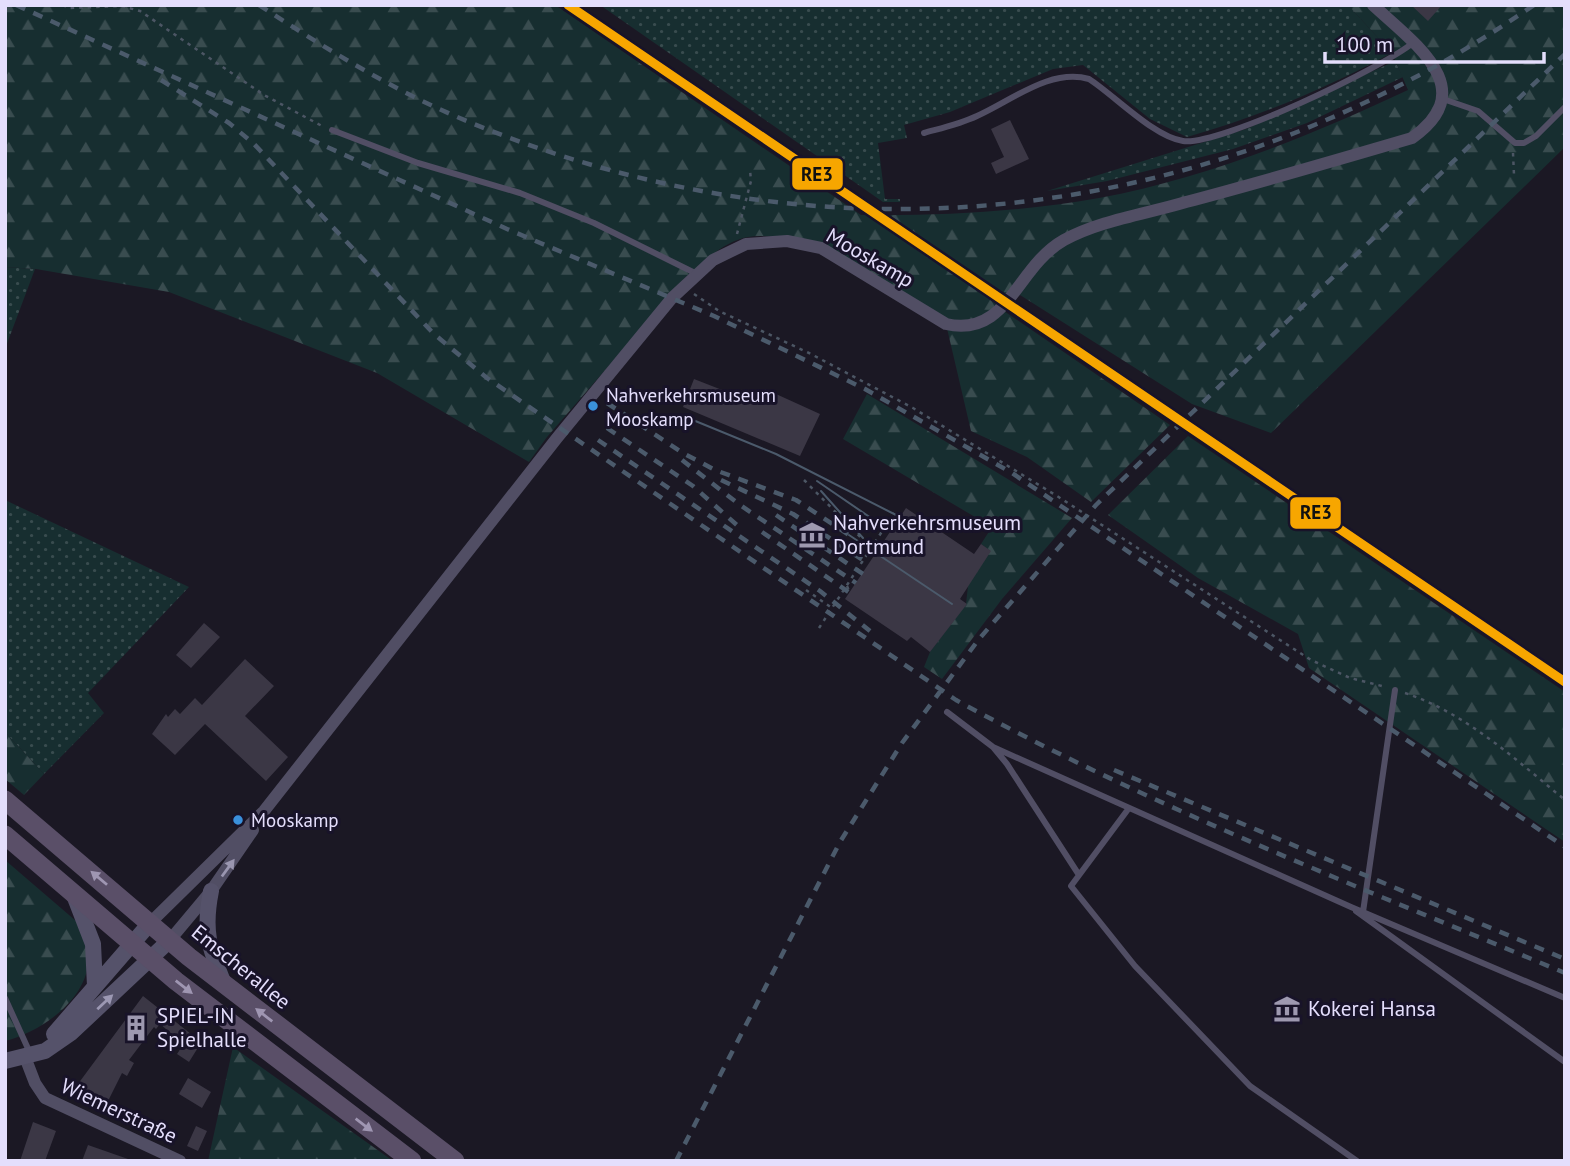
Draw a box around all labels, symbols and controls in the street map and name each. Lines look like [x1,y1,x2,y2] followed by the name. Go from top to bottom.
[1325,21,1544,65] scale bar
[1336,31,1393,58] text: 100 m
[791,157,844,191] line badge: RE3
[801,162,833,186] text: RE3
[822,222,919,293] street label: Mooskamp
[606,383,776,431] place label: Nahverkehrsmuseum Mooskamp
[586,399,600,413] marker: Nahverkehrsmuseum Mooskamp
[1289,496,1342,530] line badge: RE3
[1300,500,1332,524] text: RE3
[833,509,1021,560] place label: Nahverkehrsmuseum Dortmund
[797,520,827,550] museum icon: Nahverkehrsmuseum Dortmund
[251,808,339,832] place label: Mooskamp
[231,813,245,827] marker: Mooskamp
[221,858,235,877] one-way arrow
[90,871,107,886] one-way arrow
[186,918,296,1015] street label: Emscherallee
[175,979,193,993] one-way arrow
[1272,994,1302,1024] museum icon: Kokerei Hansa
[96,995,113,1011] one-way arrow
[1308,995,1436,1022] place label: Kokerei Hansa
[157,1002,247,1053] place label: SPIEL-IN Spielhalle
[256,1008,274,1023] one-way arrow
[121,1013,151,1043] building icon: SPIEL-IN Spielhalle
[57,1072,182,1149] street label: Wiemerstraße
[355,1118,373,1133] one-way arrow

